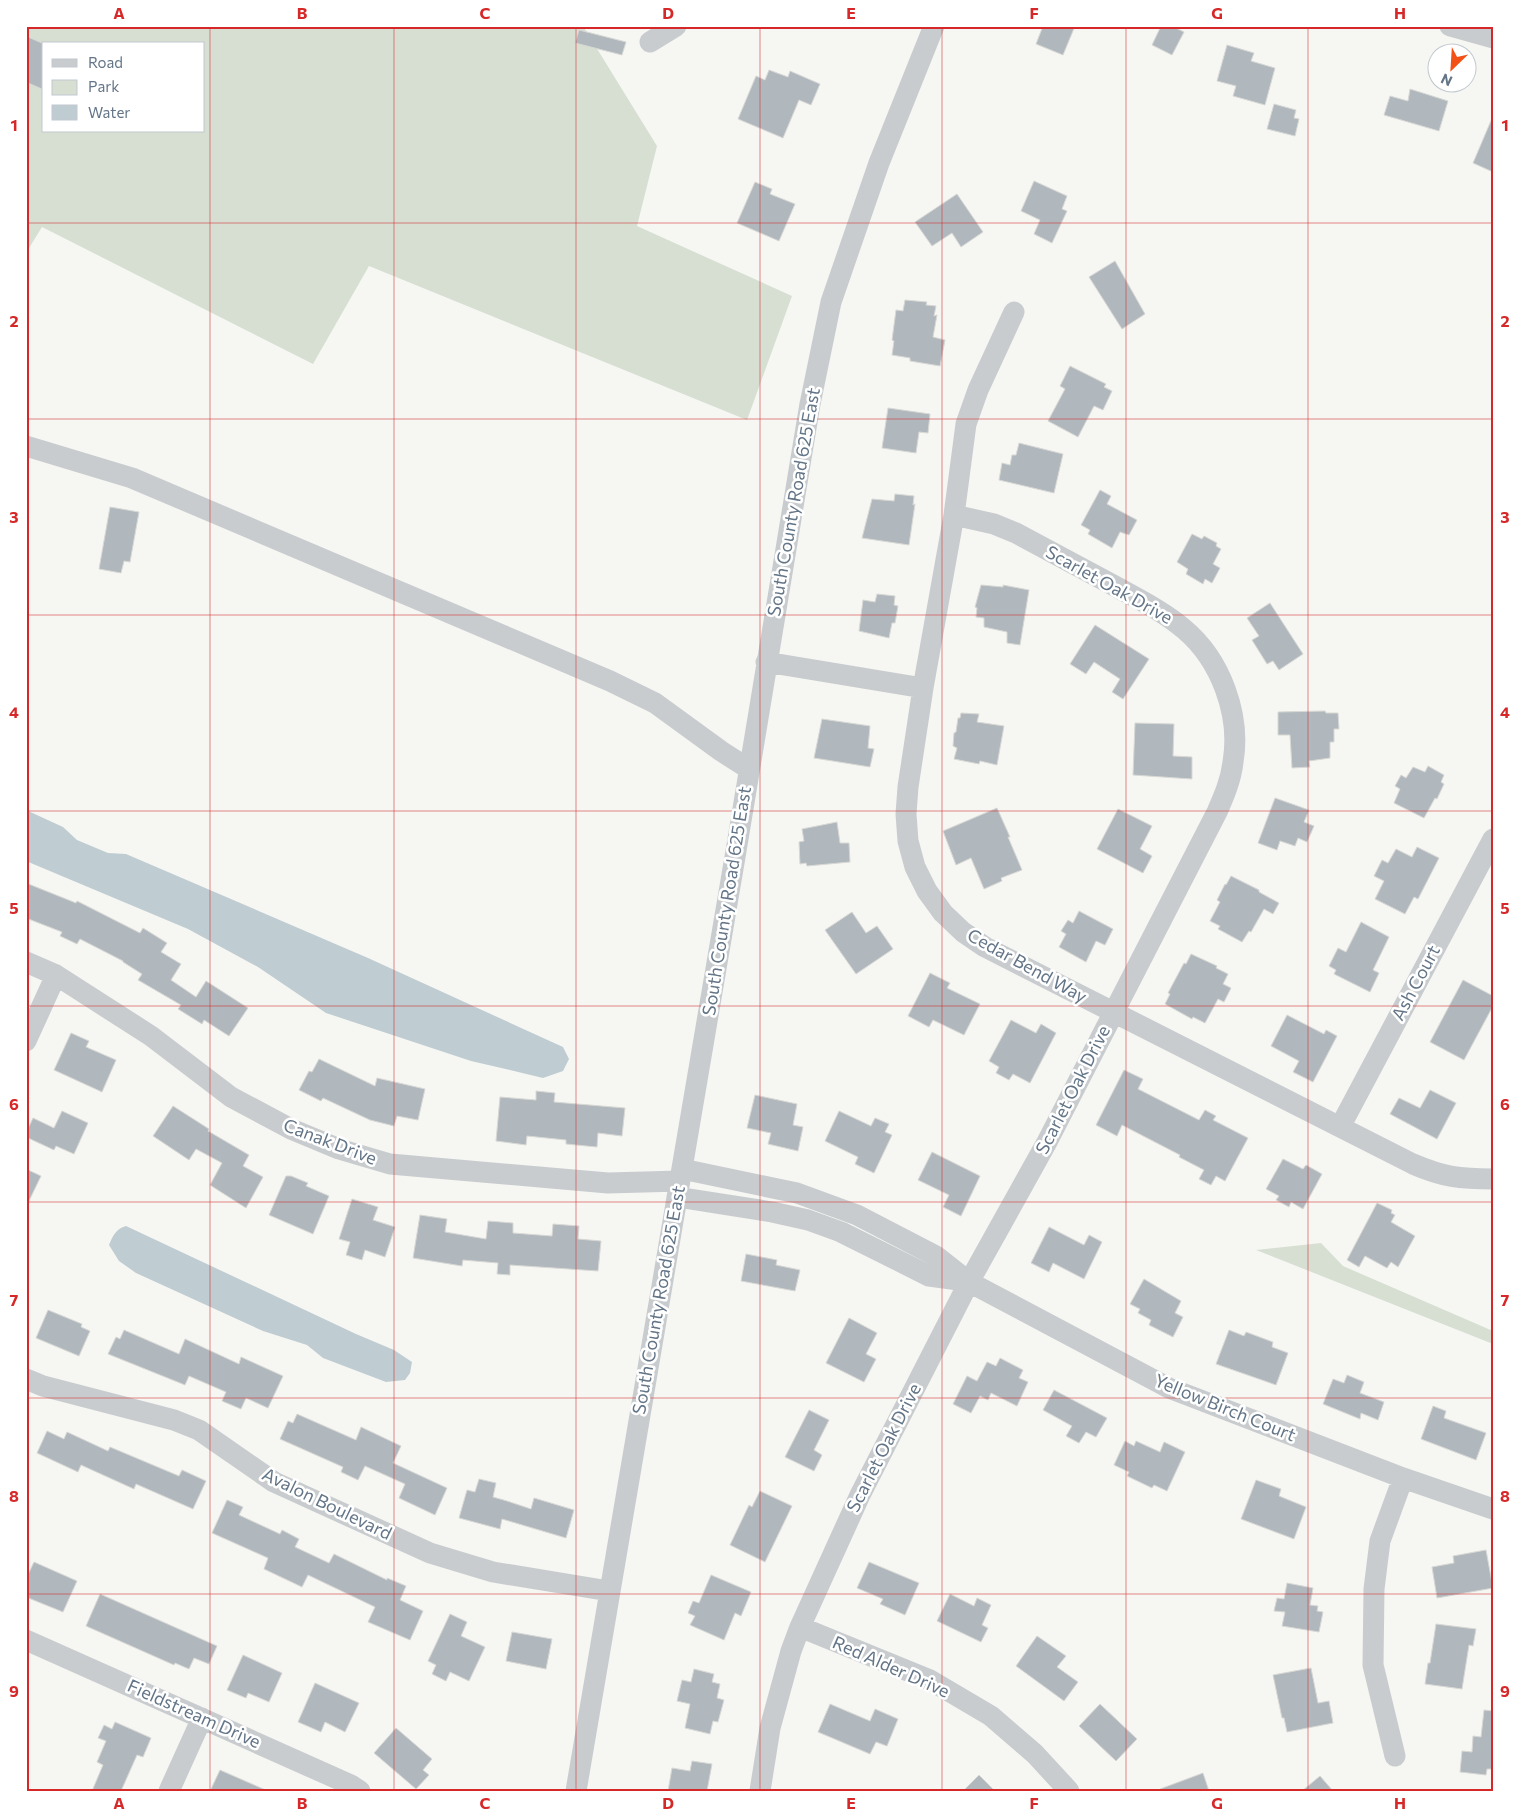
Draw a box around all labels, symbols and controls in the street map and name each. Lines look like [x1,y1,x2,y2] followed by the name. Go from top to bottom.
[113,3,125,22] text: A
[297,3,308,22] text: B
[480,3,491,22] text: C
[662,3,674,22] text: D
[846,3,856,22] text: E
[1029,3,1039,22] text: F
[1211,3,1223,22] text: G
[1394,3,1406,22] text: H
[42,42,205,132] legend
[1426,42,1476,92] north arrow
[88,53,123,71] text: Road
[1438,70,1455,90] text: N
[88,77,119,95] text: Park
[88,103,130,121] text: Water
[10,115,18,134] text: 1
[1501,115,1509,134] text: 1
[9,311,19,330] text: 2
[1500,311,1510,330] text: 2
[762,386,824,618] street label: South County Road 625 East
[9,507,19,526] text: 3
[1500,507,1510,526] text: 3
[1042,540,1177,628] street label: Scarlet Oak Drive
[9,702,19,721] text: 4
[1500,702,1510,721] text: 4
[697,785,755,1017] street label: South County Road 625 East
[9,898,19,917] text: 5
[1500,898,1510,917] text: 5
[964,923,1091,1007] street label: Cedar Bend Way
[1386,941,1444,1024] street label: Ash Court
[1030,1021,1114,1158] street label: Scarlet Oak Drive
[9,1094,19,1113] text: 6
[1500,1094,1510,1113] text: 6
[281,1113,380,1169] street label: Canak Drive
[627,1184,689,1416] street label: South County Road 625 East
[10,1290,19,1309] text: 7
[1501,1290,1510,1309] text: 7
[1151,1369,1299,1445] street label: Yellow Birch Court
[841,1379,925,1516] street label: Scarlet Oak Drive
[259,1462,396,1544] street label: Avalon Boulevard
[9,1486,19,1505] text: 8
[1500,1486,1510,1505] text: 8
[829,1630,953,1702] street label: Red Alder Drive
[124,1674,264,1752] street label: Fieldstream Drive
[9,1681,19,1700] text: 9
[1500,1681,1510,1700] text: 9
[113,1793,125,1812] text: A
[297,1793,308,1812] text: B
[480,1793,491,1812] text: C
[662,1793,674,1812] text: D
[846,1793,856,1812] text: E
[1029,1793,1039,1812] text: F
[1211,1793,1223,1812] text: G
[1394,1793,1406,1812] text: H

